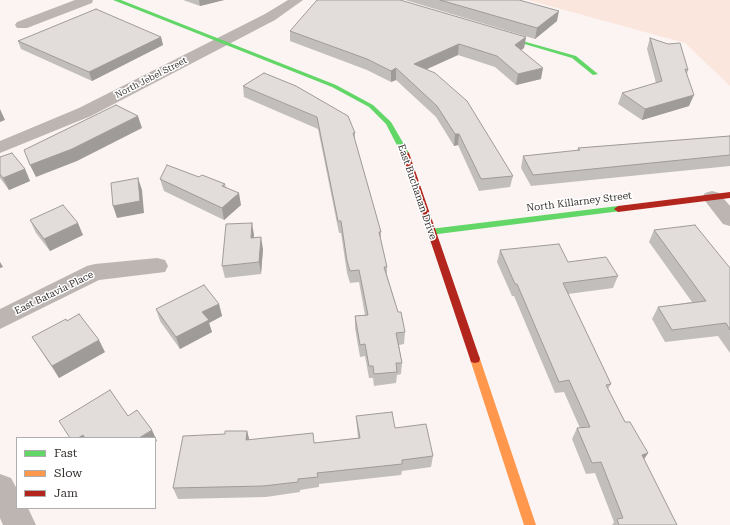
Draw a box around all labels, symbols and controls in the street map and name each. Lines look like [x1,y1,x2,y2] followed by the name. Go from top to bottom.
[113,55,189,101] street label: North Jebel Street
[395,143,439,241] street label: East Buchanan Drive
[526,190,632,214] street label: North Killarney Street
[13,269,95,317] street label: East Batavia Place
[16,437,156,509] legend
[54,446,77,460] text: Fast
[54,466,82,480] text: Slow
[54,486,78,500] text: Jam

